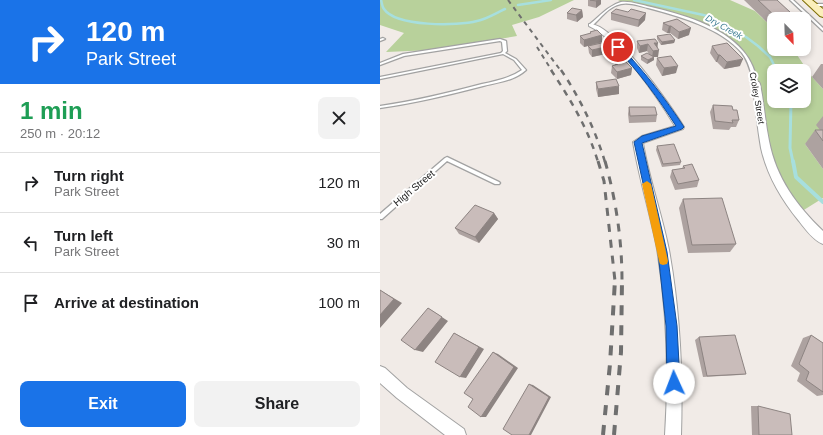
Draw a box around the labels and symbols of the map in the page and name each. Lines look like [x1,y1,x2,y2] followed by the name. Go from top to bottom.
[767,12,811,56] north arrow
[704,13,745,41] water label: Dry Creek
[601,30,635,64] pin
[748,71,767,125] street label: Croley Street
[391,168,437,208] street label: High Street
[653,362,695,404] position arrow

